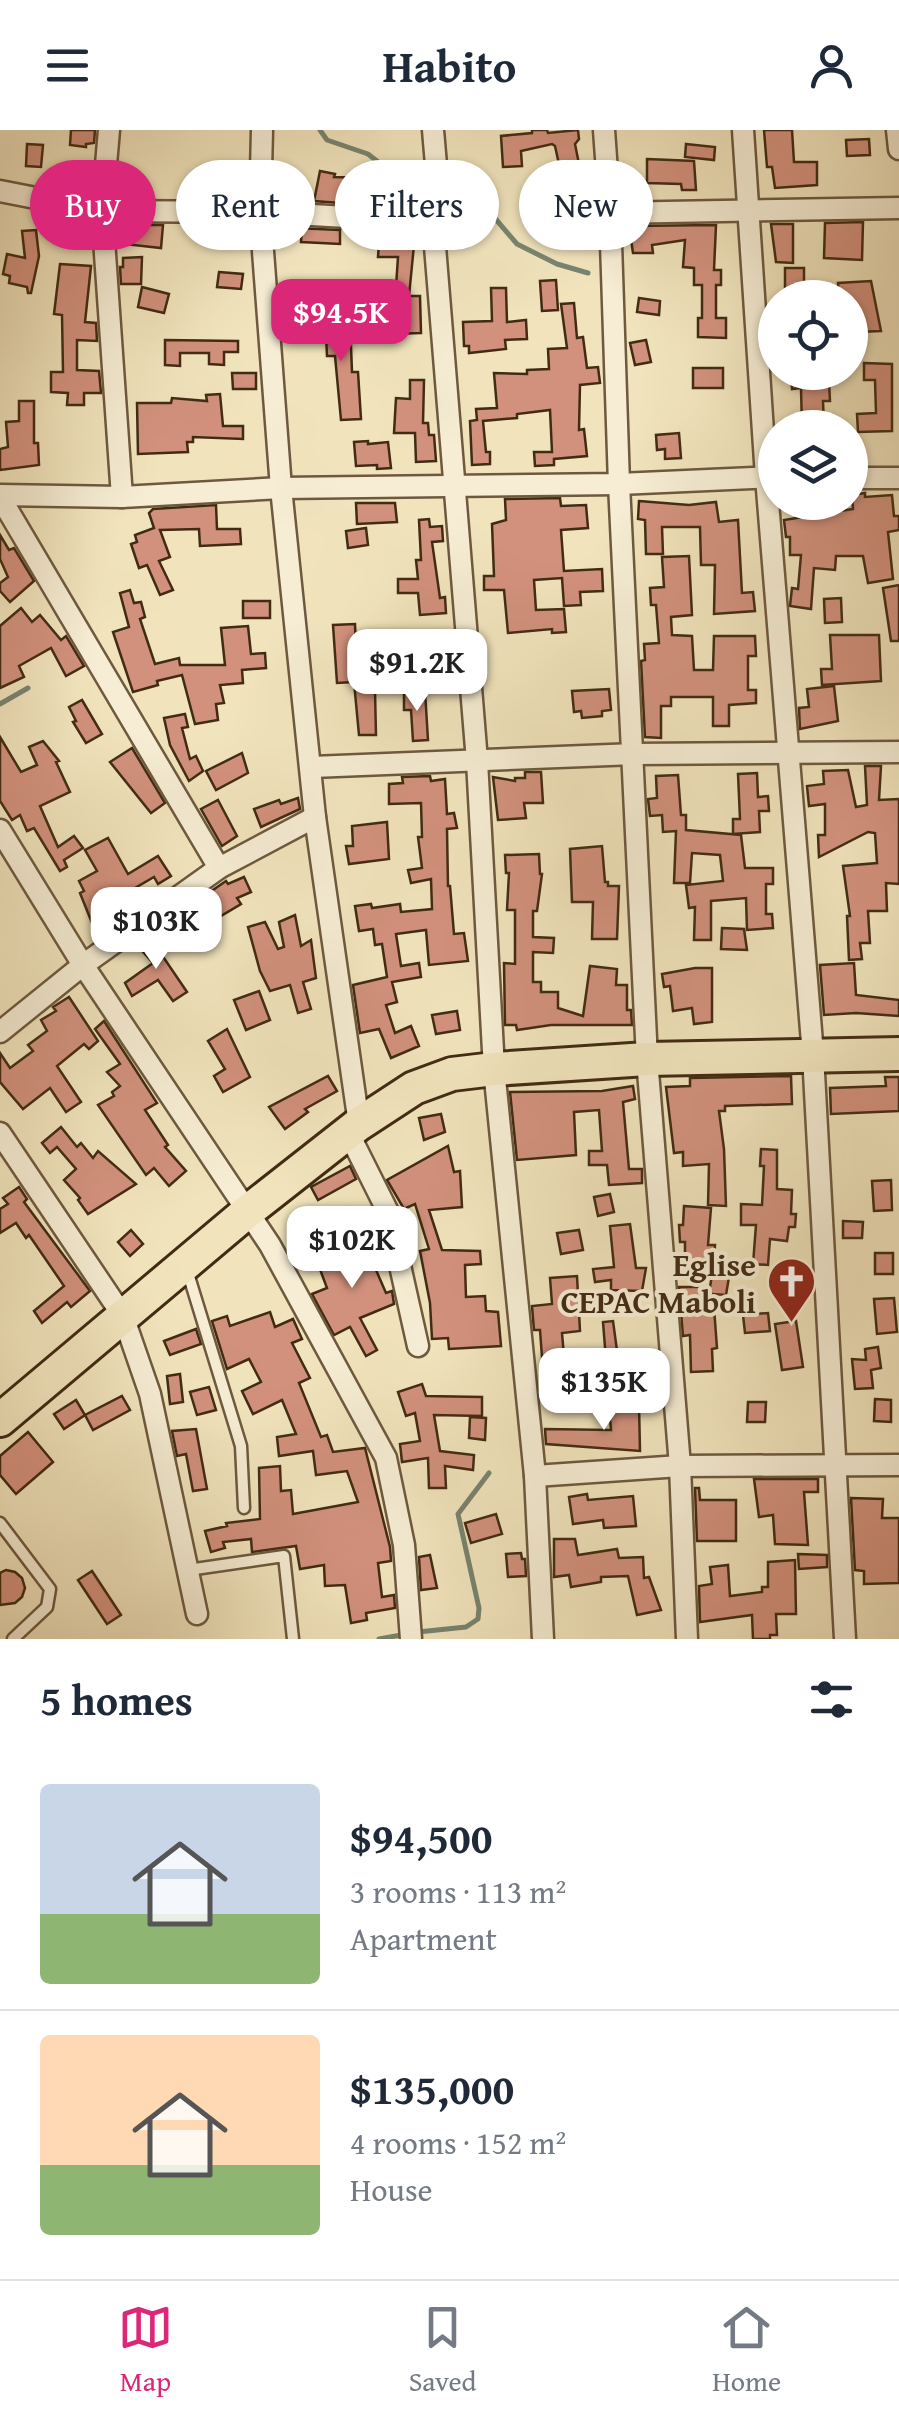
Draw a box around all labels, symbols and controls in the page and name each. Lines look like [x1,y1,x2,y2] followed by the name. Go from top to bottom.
[383,33,516,98] text: Habito
[40,38,95,93] icon: menu
[804,38,859,93] icon: person
[30,160,156,250] chip: Buy
[176,160,315,250] chip: Rent
[335,160,499,250] chip: Filters
[519,160,653,250] chip: New
[260,279,422,364] pin: $94.5K
[758,280,868,520] map controls
[758,280,868,390] button: locate
[293,288,389,335] text: $94.5K
[758,410,868,520] button: layers
[336,629,498,714] pin: $91.2K
[369,638,465,685] text: $91.2K
[86,887,226,972] pin: $103K
[113,896,199,943] text: $103K
[282,1206,422,1291] pin: $102K
[309,1215,395,1262] text: $102K
[561,1241,756,1325] place label: Eglise CEPAC Maboli
[765,1256,817,1324] church icon: Eglise CEPAC Maboli
[534,1348,674,1433] pin: $135K
[561,1357,647,1404] text: $135K
[40,1669,193,1730] text: 5 homes
[804,1672,859,1727] icon: filters
[350,1807,492,1868] text: $94,500
[120,1824,240,1944] icon: home
[350,1868,566,1915] text: 3 rooms · 113 m²
[350,1915,497,1962] text: Apartment
[350,2058,514,2119] text: $135,000
[120,2075,240,2195] icon: home
[350,2119,566,2166] text: 4 rooms · 152 m²
[350,2166,433,2213] text: House
[118,2300,173,2401] tab: Map
[409,2300,476,2401] tab: Saved
[712,2300,781,2401] tab: Home

